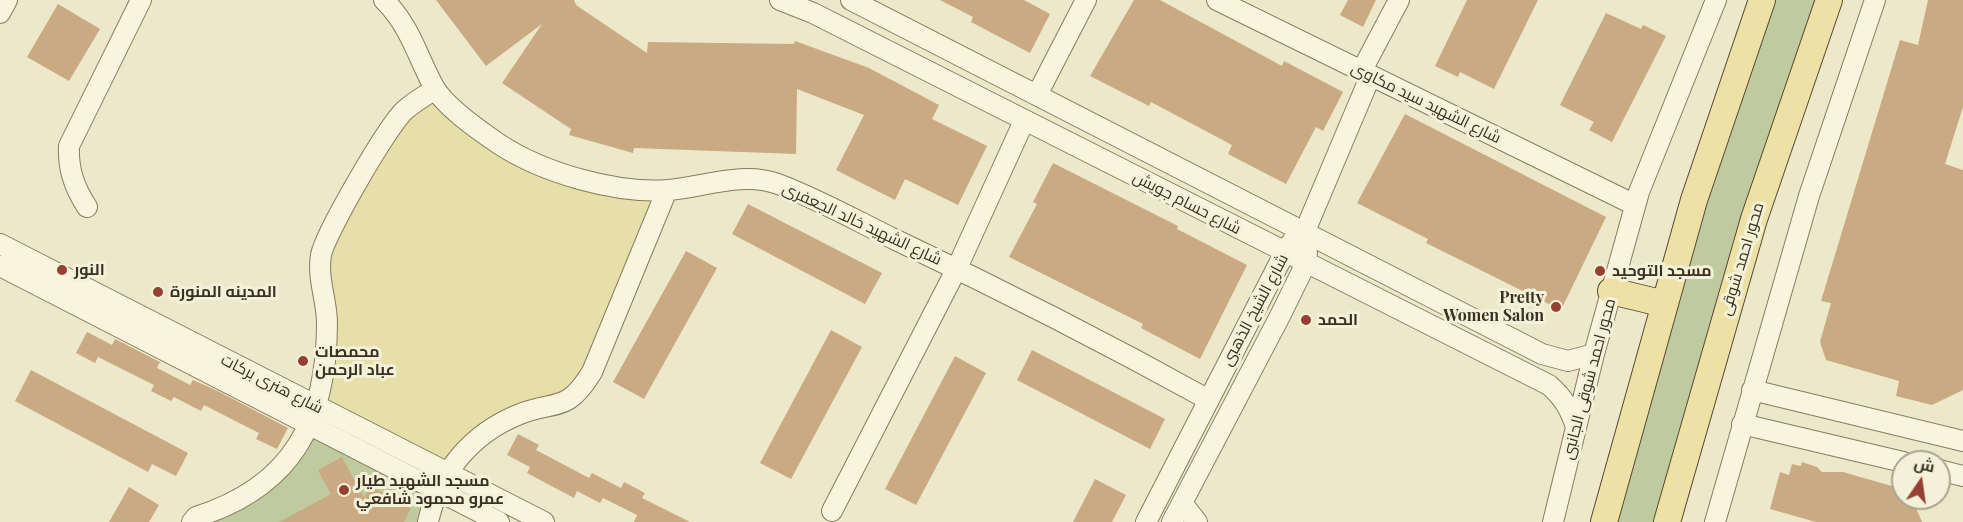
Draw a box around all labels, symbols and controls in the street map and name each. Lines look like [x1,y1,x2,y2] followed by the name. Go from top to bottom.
[1348,58,1504,148] street label: شارع الشهيد سيد مكاوى
[1130,168,1244,238] street label: شارع حسام جويش
[779,179,945,269] street label: شارع الشهيد خالد الجعفرى
[1716,200,1768,318] street label: محور احمد شوقى
[1217,251,1293,369] street label: شارع الشيخ الذهبى
[74,260,105,280] place label: النور
[1612,261,1712,281] place label: مسجد التوحيد
[55,263,69,277] marker: النور
[1593,264,1607,278] marker: مسجد التوحيد
[170,282,277,302] place label: المدينه المنورة
[151,285,165,299] marker: المدينه المنورة
[1443,288,1544,326] place label: Pretty Women Salon
[1558,296,1620,462] street label: محور احمد شوقى الجانبى
[1549,300,1563,314] marker: Pretty Women Salon
[1318,310,1358,330] place label: الحمد
[1299,313,1313,327] marker: الحمد
[315,342,395,380] place label: محمصات عباد الرحمن
[218,350,326,418] street label: شارع هنرى بركات
[296,354,310,368] marker: محمصات عباد الرحمن
[1891,450,1951,510] north arrow
[1912,451,1937,476] text: ش
[356,471,504,509] place label: مسجد الشهيد طيار عمرو محمود شافعي
[337,483,351,497] marker: مسجد الشهيد طيار عمرو محمود شافعي

